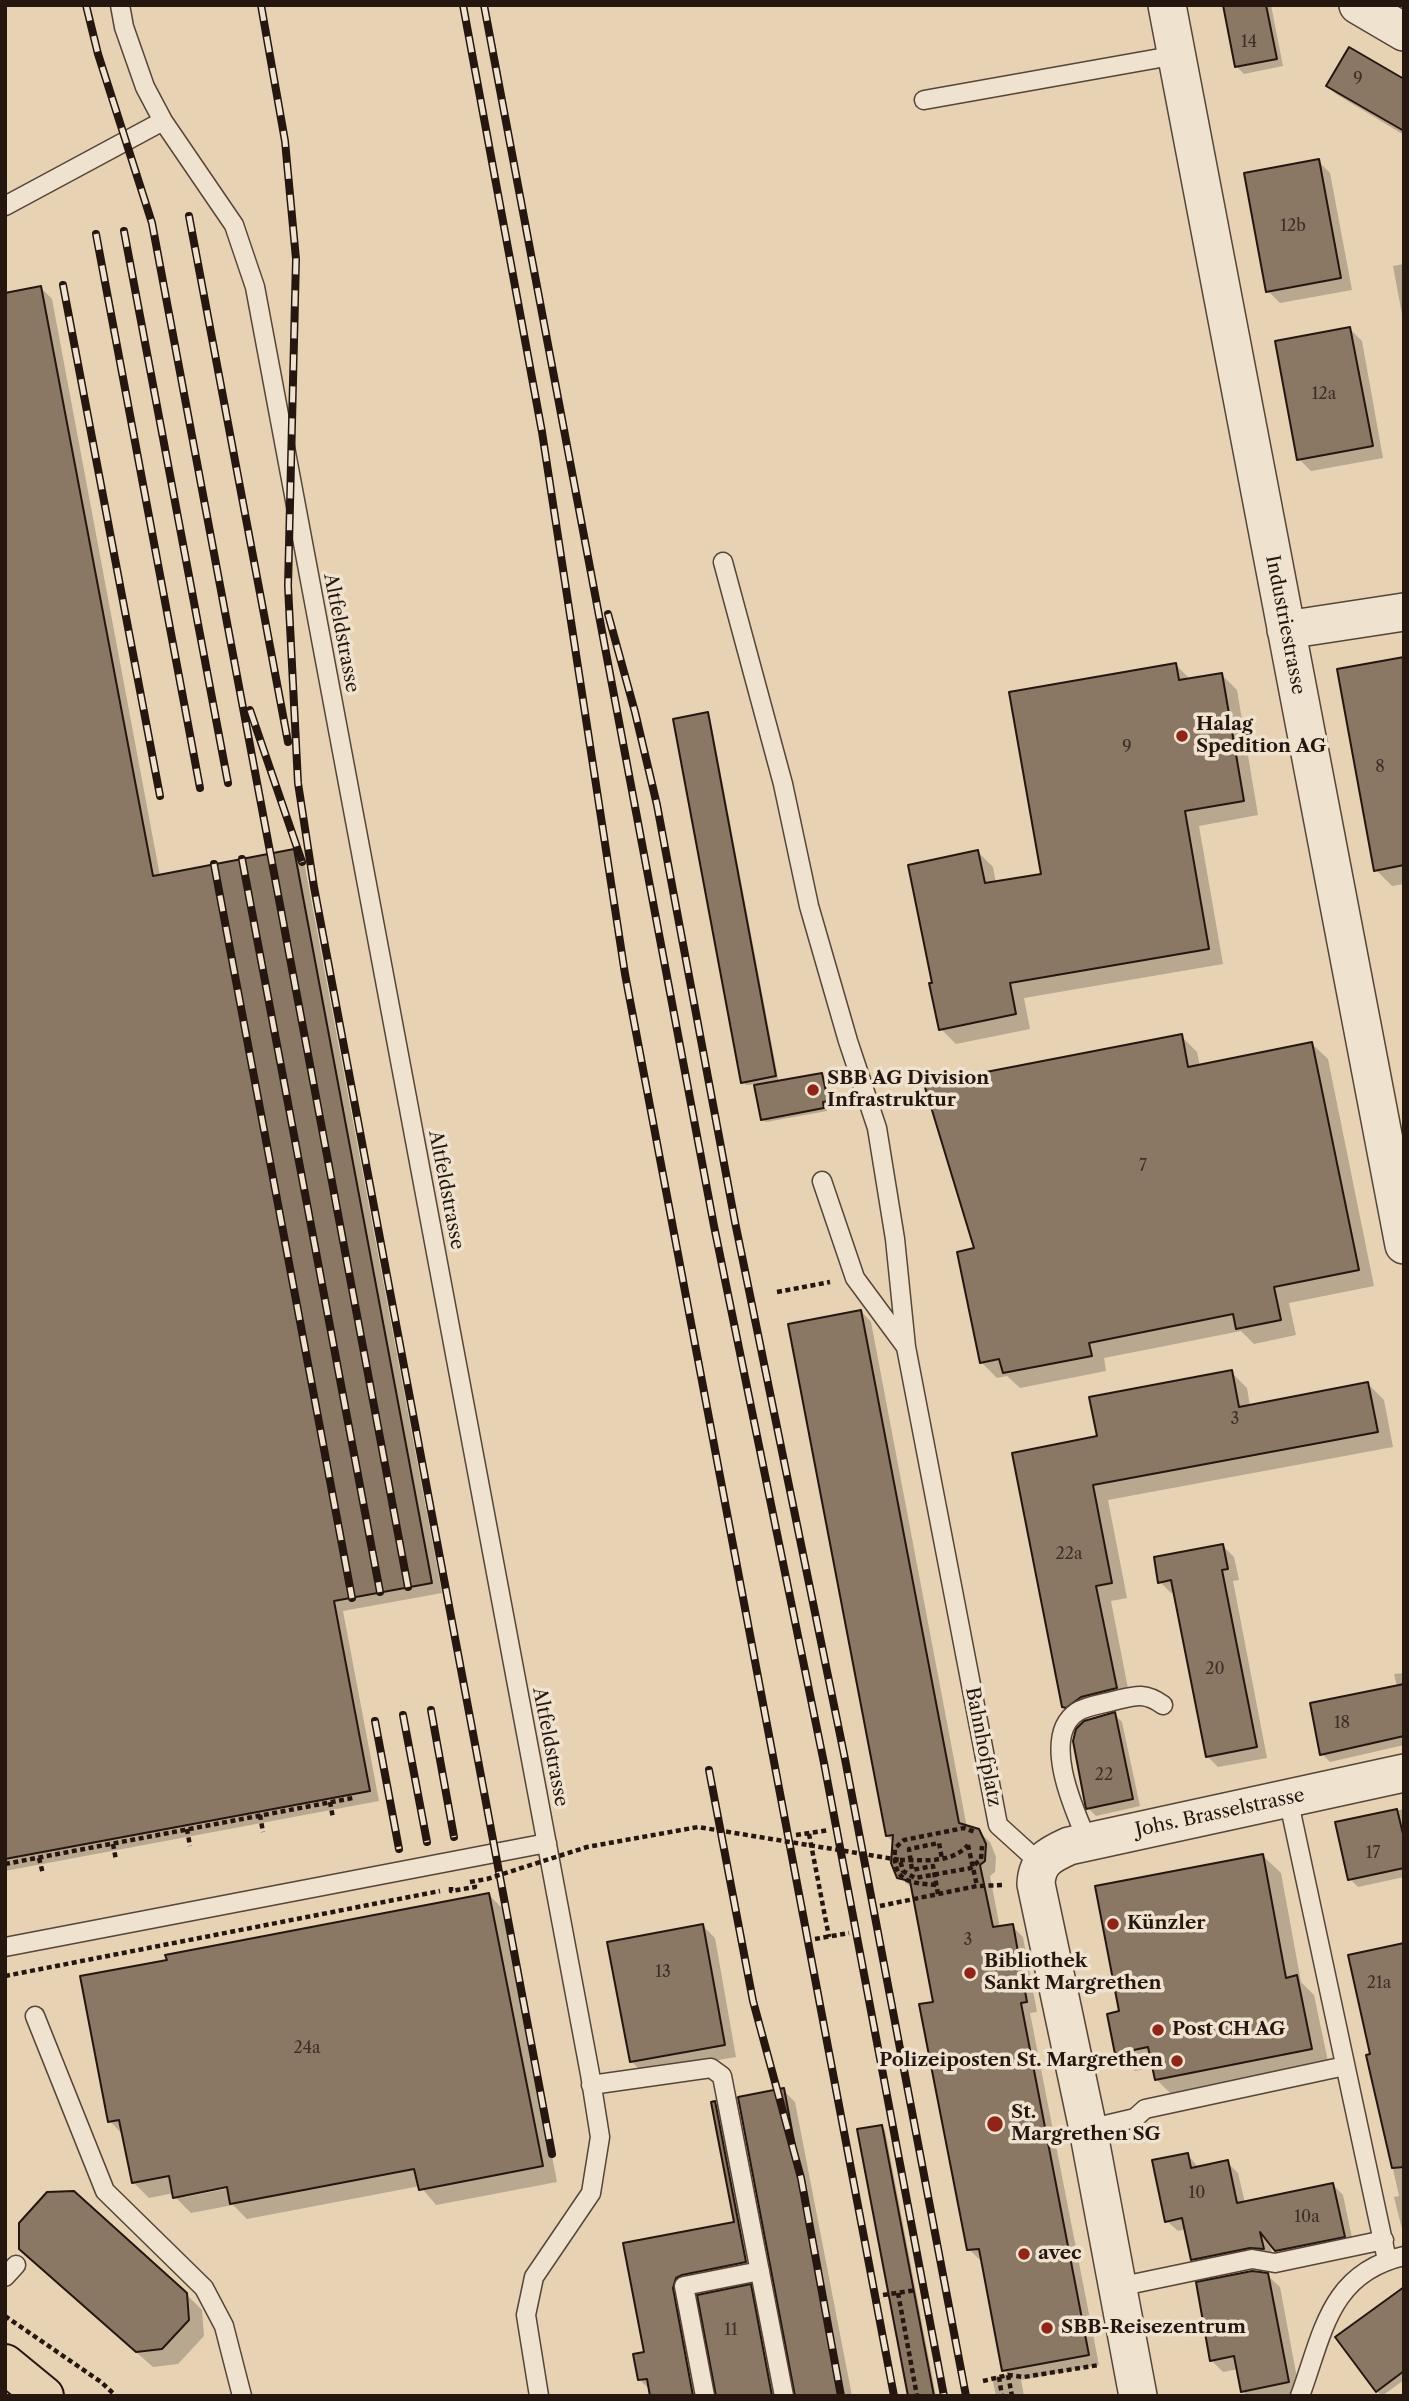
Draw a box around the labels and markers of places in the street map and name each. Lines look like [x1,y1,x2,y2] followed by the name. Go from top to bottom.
[1196,714,1326,758] place label: Halag Spedition AG
[1174,728,1190,744] marker: Halag Spedition AG
[827,1068,989,1112] place label: SBB AG Division Infrastruktur
[805,1082,821,1098] marker: SBB AG Division Infrastruktur
[1127,1913,1206,1935] place label: Künzler
[1105,1916,1121,1932] marker: Künzler
[984,1951,1161,1995] place label: Bibliothek Sankt Margrethen
[962,1965,978,1981] marker: Bibliothek Sankt Margrethen
[1172,2019,1285,2041] place label: Post CH AG
[1150,2022,1166,2038] marker: Post CH AG
[879,2050,1163,2072] place label: Polizeiposten St. Margrethen
[1169,2053,1185,2069] marker: Polizeiposten St. Margrethen
[1011,2102,1161,2146] place label: St. Margrethen SG
[985,2114,1005,2134] marker: St. Margrethen SG
[1038,2243,1082,2265] place label: avec
[1016,2246,1032,2262] marker: avec
[1061,2317,1246,2339] place label: SBB-Reisezentrum
[1039,2320,1055,2336] marker: SBB-Reisezentrum

